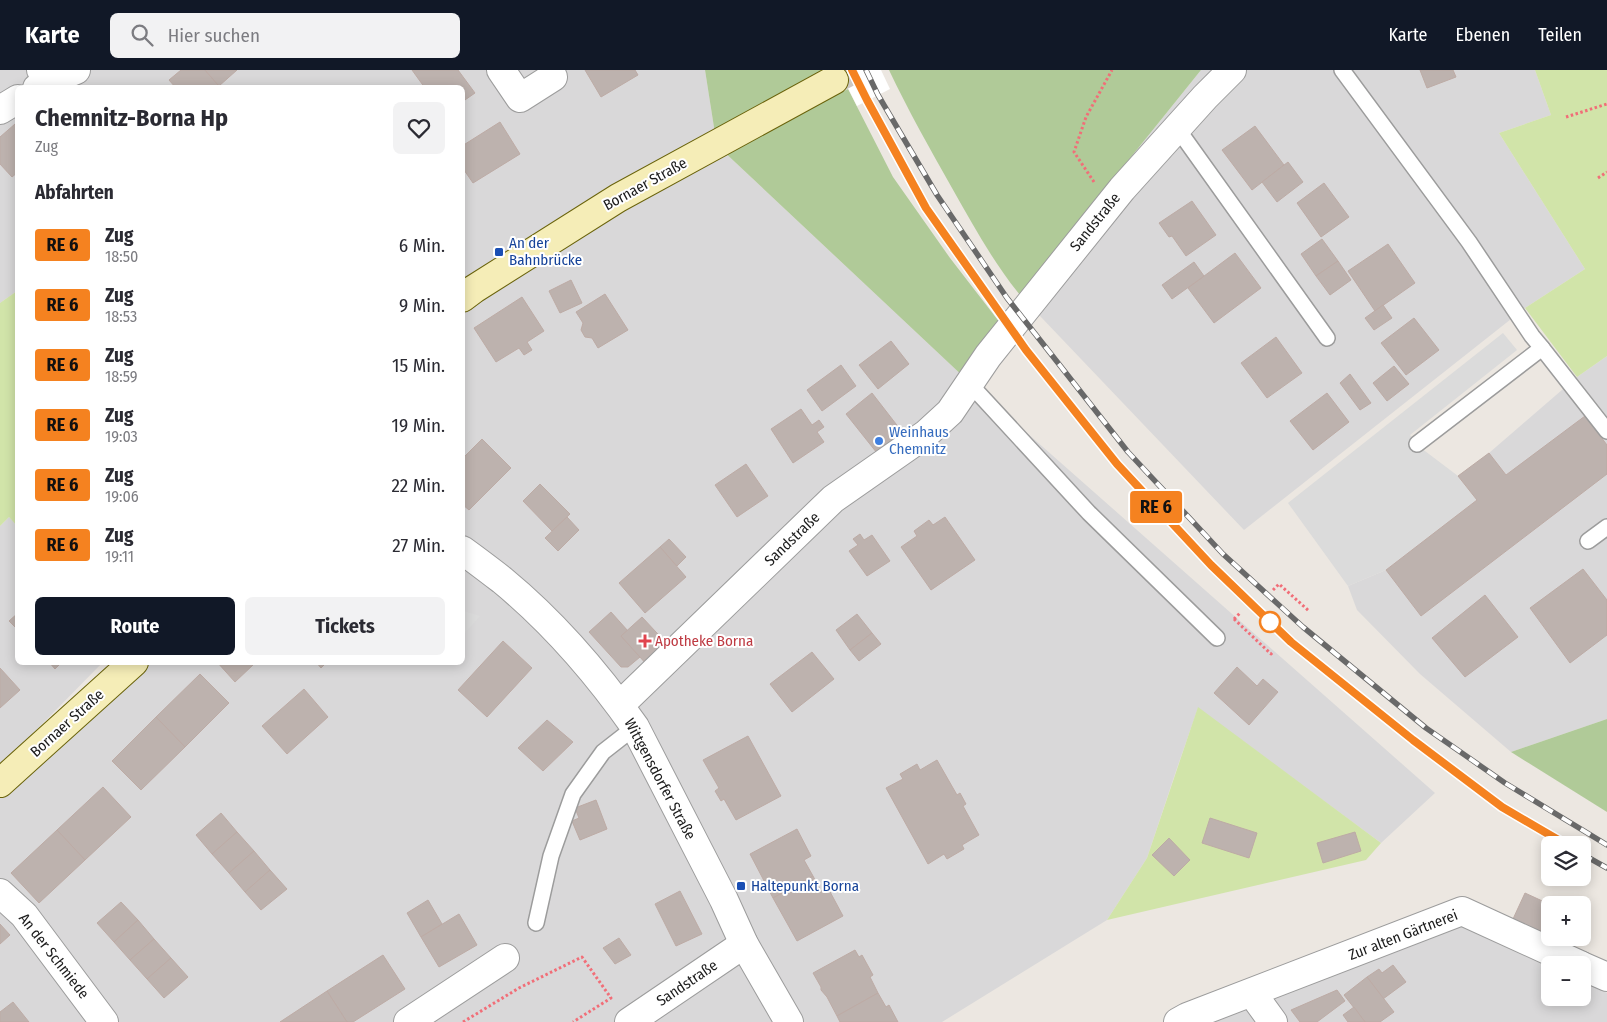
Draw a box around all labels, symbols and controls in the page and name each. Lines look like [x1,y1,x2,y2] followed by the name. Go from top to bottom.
[110,13,460,58] search box
[25,21,80,49] text: Karte
[128,21,156,49] icon: search
[168,24,260,47] text: Hier suchen
[1388,24,1427,46] text: Karte
[1455,24,1510,46] text: Ebenen
[1538,24,1582,46] text: Teilen
[393,102,445,154] button: heart
[35,104,228,132] text: Chemnitz-Borna Hp
[35,137,58,156] text: Zug
[600,154,690,214] street label: Bornaer Straße
[35,181,114,204] text: Abfahrten
[1066,189,1124,255] street label: Sandstraße
[105,224,133,247] text: Zug
[47,234,78,256] text: RE 6
[399,234,445,257] text: 6 Min.
[509,234,582,269] place label: An der Bahnbrücke
[493,246,505,258] marker: An der Bahnbrücke
[105,247,138,266] text: 18:50
[105,284,133,307] text: Zug
[47,294,78,316] text: RE 6
[399,294,445,317] text: 9 Min.
[105,307,137,326] text: 18:53
[105,344,133,367] text: Zug
[47,354,78,376] text: RE 6
[392,354,445,377] text: 15 Min.
[105,367,138,386] text: 18:59
[105,404,133,427] text: Zug
[47,414,78,436] text: RE 6
[392,414,445,437] text: 19 Min.
[889,423,949,458] place label: Weinhaus Chemnitz
[105,427,138,446] text: 19:03
[873,435,885,447] marker: Weinhaus Chemnitz
[105,464,133,487] text: Zug
[47,474,78,496] text: RE 6
[391,474,445,497] text: 22 Min.
[105,487,139,506] text: 19:06
[1121,491,1191,523] line badge: RE 6
[1140,496,1172,518] text: RE 6
[761,508,823,570] street label: Sandstraße
[105,524,133,547] text: Zug
[47,534,78,556] text: RE 6
[392,534,445,557] text: 27 Min.
[105,547,134,566] text: 19:11
[35,597,235,655] button: Route
[245,597,445,655] button: Tickets
[1259,611,1281,633] unlabelled marker
[655,632,753,650] place label: Apotheke Borna
[639,635,651,647] marker: Apotheke Borna
[27,685,107,761] street label: Bornaer Straße
[620,715,700,843] street label: Wittgensdorfer Straße
[1541,836,1591,1006] map controls
[1541,836,1591,886] button: layers
[751,877,859,895] place label: Haltepunkt Borna
[735,880,747,892] marker: Haltepunkt Borna
[1541,896,1591,946] button: +
[1346,906,1460,964] street label: Zur alten Gärtnerei
[15,910,93,1002] street label: An der Schmiede
[653,956,721,1010] street label: Sandstraße
[1541,956,1591,1006] button: −

